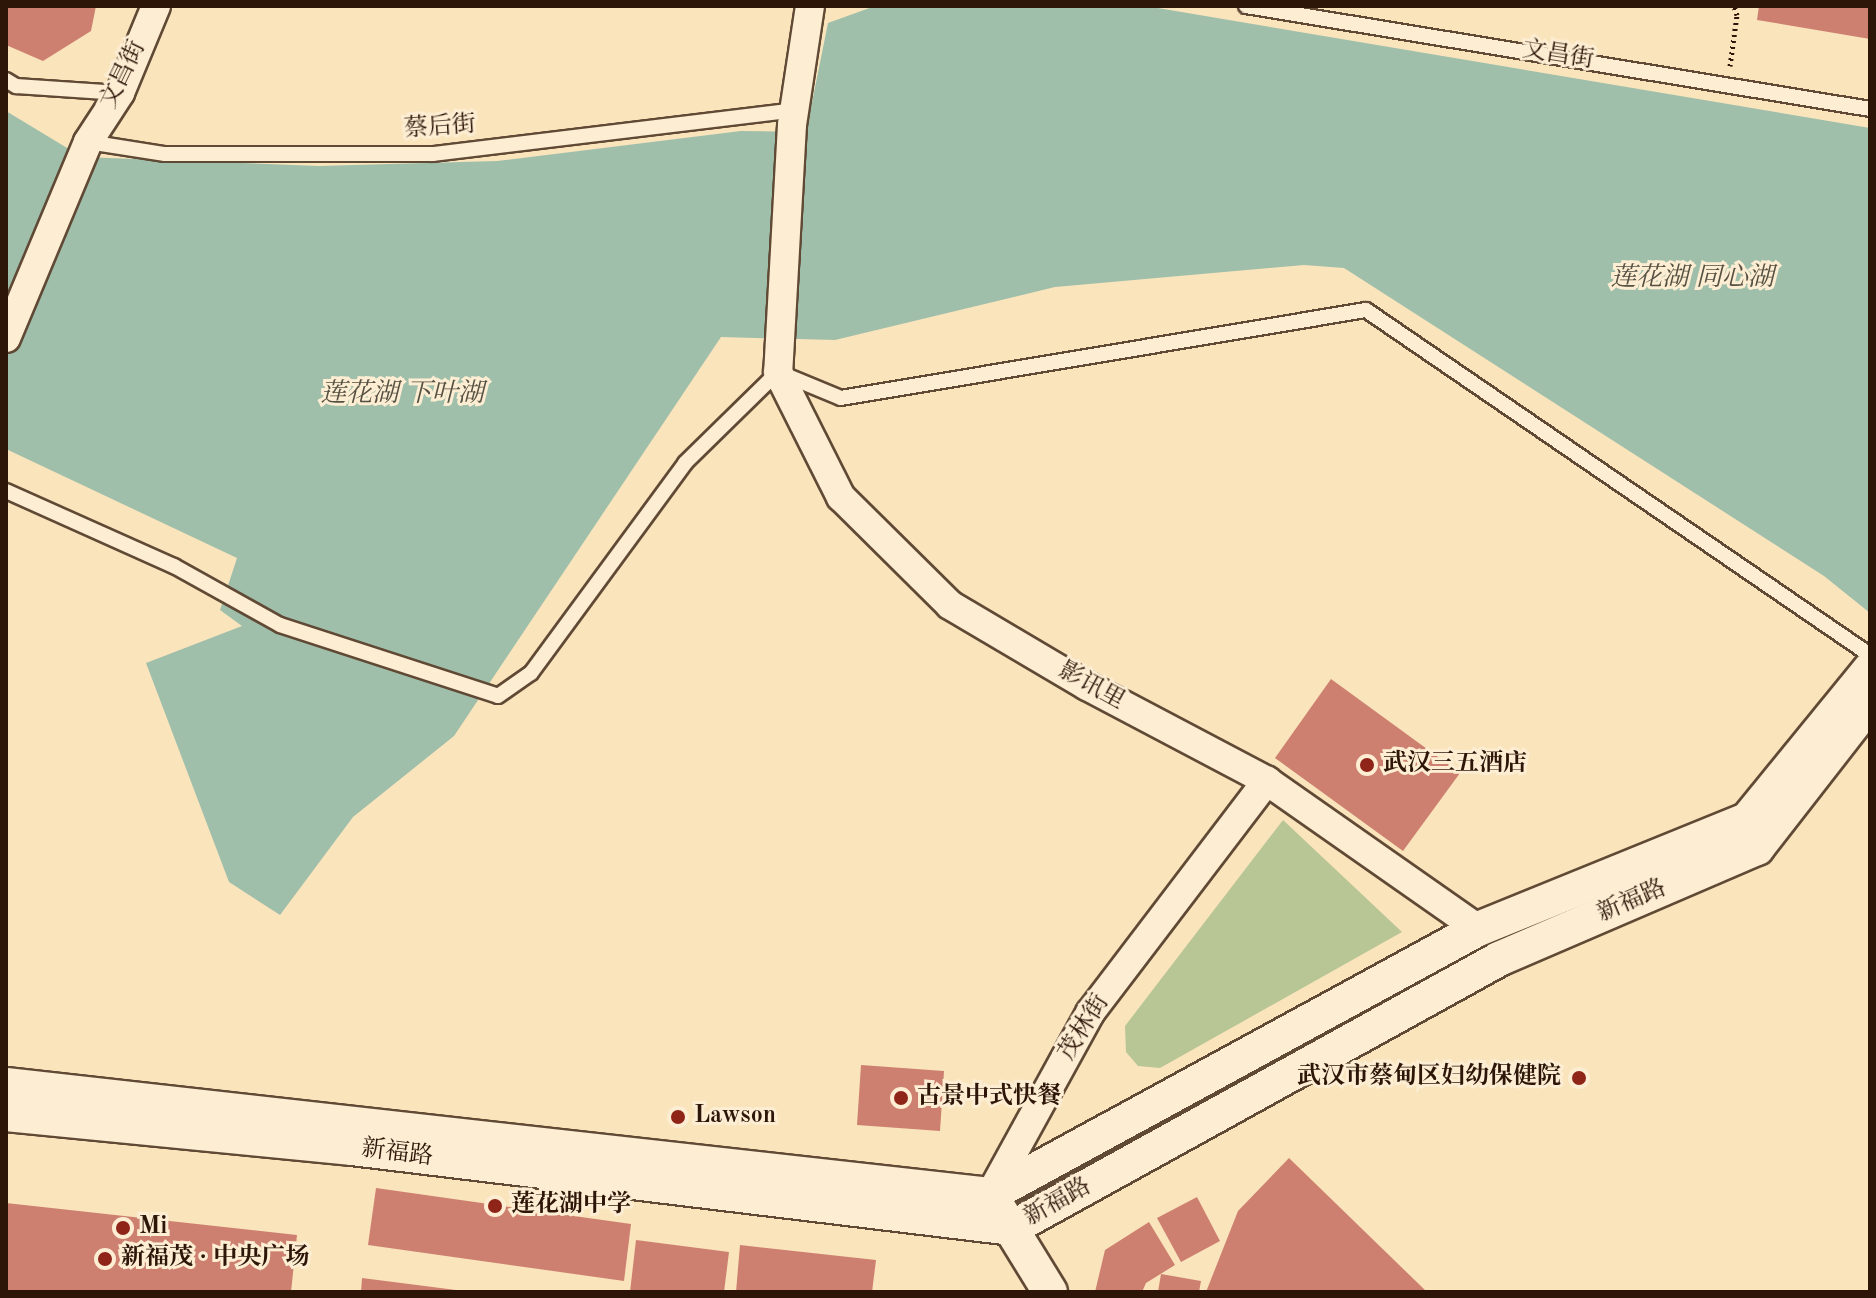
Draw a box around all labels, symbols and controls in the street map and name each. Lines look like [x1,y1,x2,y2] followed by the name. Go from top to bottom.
[95,36,153,114] street label: 文昌街
[1520,36,1596,76] street label: 文昌街
[403,111,477,145] street label: 蔡后街
[1610,263,1774,295] water label: 莲花湖 同心湖
[320,379,484,411] water label: 莲花湖 下叶湖
[1053,657,1129,717] street label: 影讯里
[1383,751,1527,779] place label: 武汉三五酒店
[1358,756,1376,774] marker: 武汉三五酒店
[1593,875,1671,929] street label: 新福路
[1054,990,1116,1066] street label: 茂林街
[1297,1064,1561,1092] place label: 武汉市蔡甸区妇幼保健院
[1568,1067,1590,1089] marker: 武汉市蔡甸区妇幼保健院
[917,1084,1061,1112] place label: 古景中式快餐
[892,1089,910,1107] marker: 古景中式快餐
[694,1103,776,1131] place label: Lawson
[669,1108,687,1126] marker: Lawson
[360,1135,434,1173] street label: 新福路
[1020,1173,1096,1233] street label: 新福路
[511,1192,631,1220] place label: 莲花湖中学
[486,1197,504,1215] marker: 莲花湖中学
[139,1214,167,1242] place label: Mi
[114,1219,132,1237] marker: Mi
[121,1245,309,1273] place label: 新福茂 · 中央广场
[96,1250,114,1268] marker: 新福茂 · 中央广场

